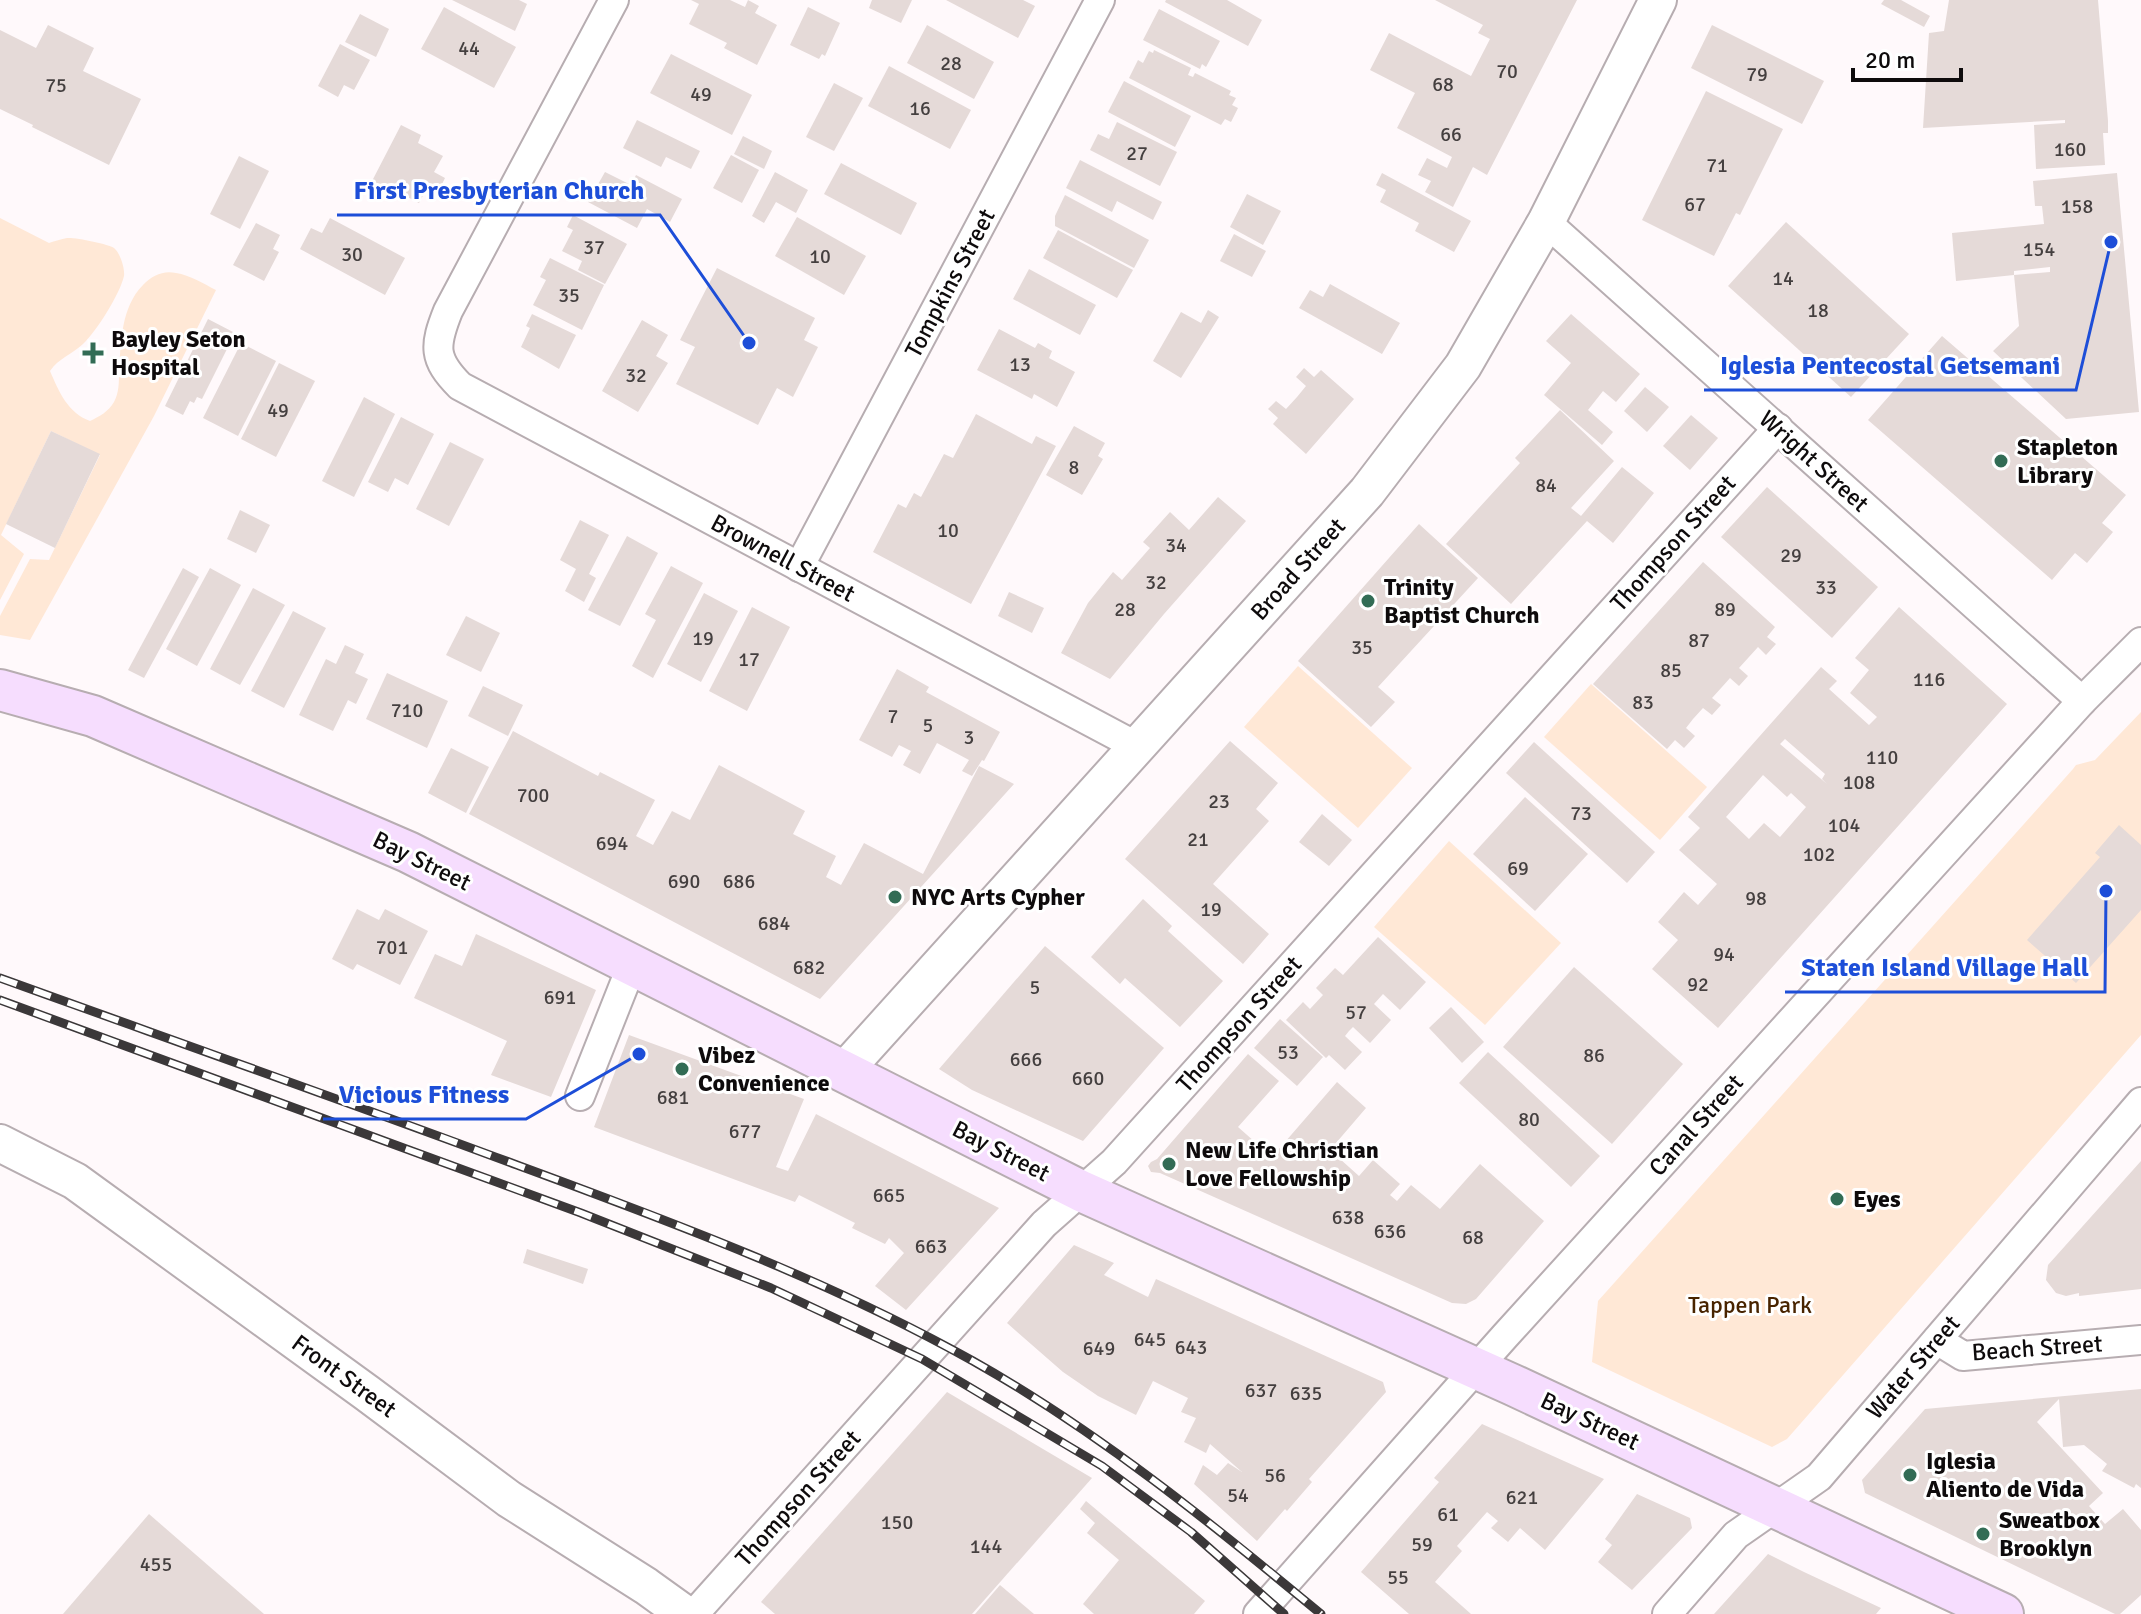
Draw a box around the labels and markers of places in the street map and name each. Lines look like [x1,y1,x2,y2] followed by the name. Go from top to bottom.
[337,165,660,215] callout: First Presbyterian Church
[111,324,246,382] place label: Bayley Seton Hospital
[1704,340,2076,390] callout: Iglesia Pentecostal Getsemani
[82,342,104,364] marker: Bayley Seton Hospital
[2017,432,2118,490] place label: Stapleton Library
[1992,452,2010,470] marker: Stapleton Library
[1384,572,1539,630] place label: Trinity Baptist Church
[1359,592,1377,610] marker: Trinity Baptist Church
[911,882,1085,912] place label: NYC Arts Cypher
[886,888,904,906] marker: NYC Arts Cypher
[1785,942,2105,992] callout: Staten Island Village Hall
[698,1040,830,1098] place label: Vibez Convenience
[673,1060,691,1078] marker: Vibez Convenience
[323,1069,526,1119] callout: Vicious Fitness
[1185,1135,1379,1193] place label: New Life Christian Love Fellowship
[1160,1155,1178,1173] marker: New Life Christian Love Fellowship
[1853,1184,1901,1214] place label: Eyes
[1828,1190,1846,1208] marker: Eyes
[1926,1446,2084,1504] place label: Iglesia Aliento de Vida
[1901,1466,1919,1484] marker: Iglesia Aliento de Vida
[1999,1505,2100,1563] place label: Sweatbox Brooklyn
[1974,1525,1992,1543] marker: Sweatbox Brooklyn

